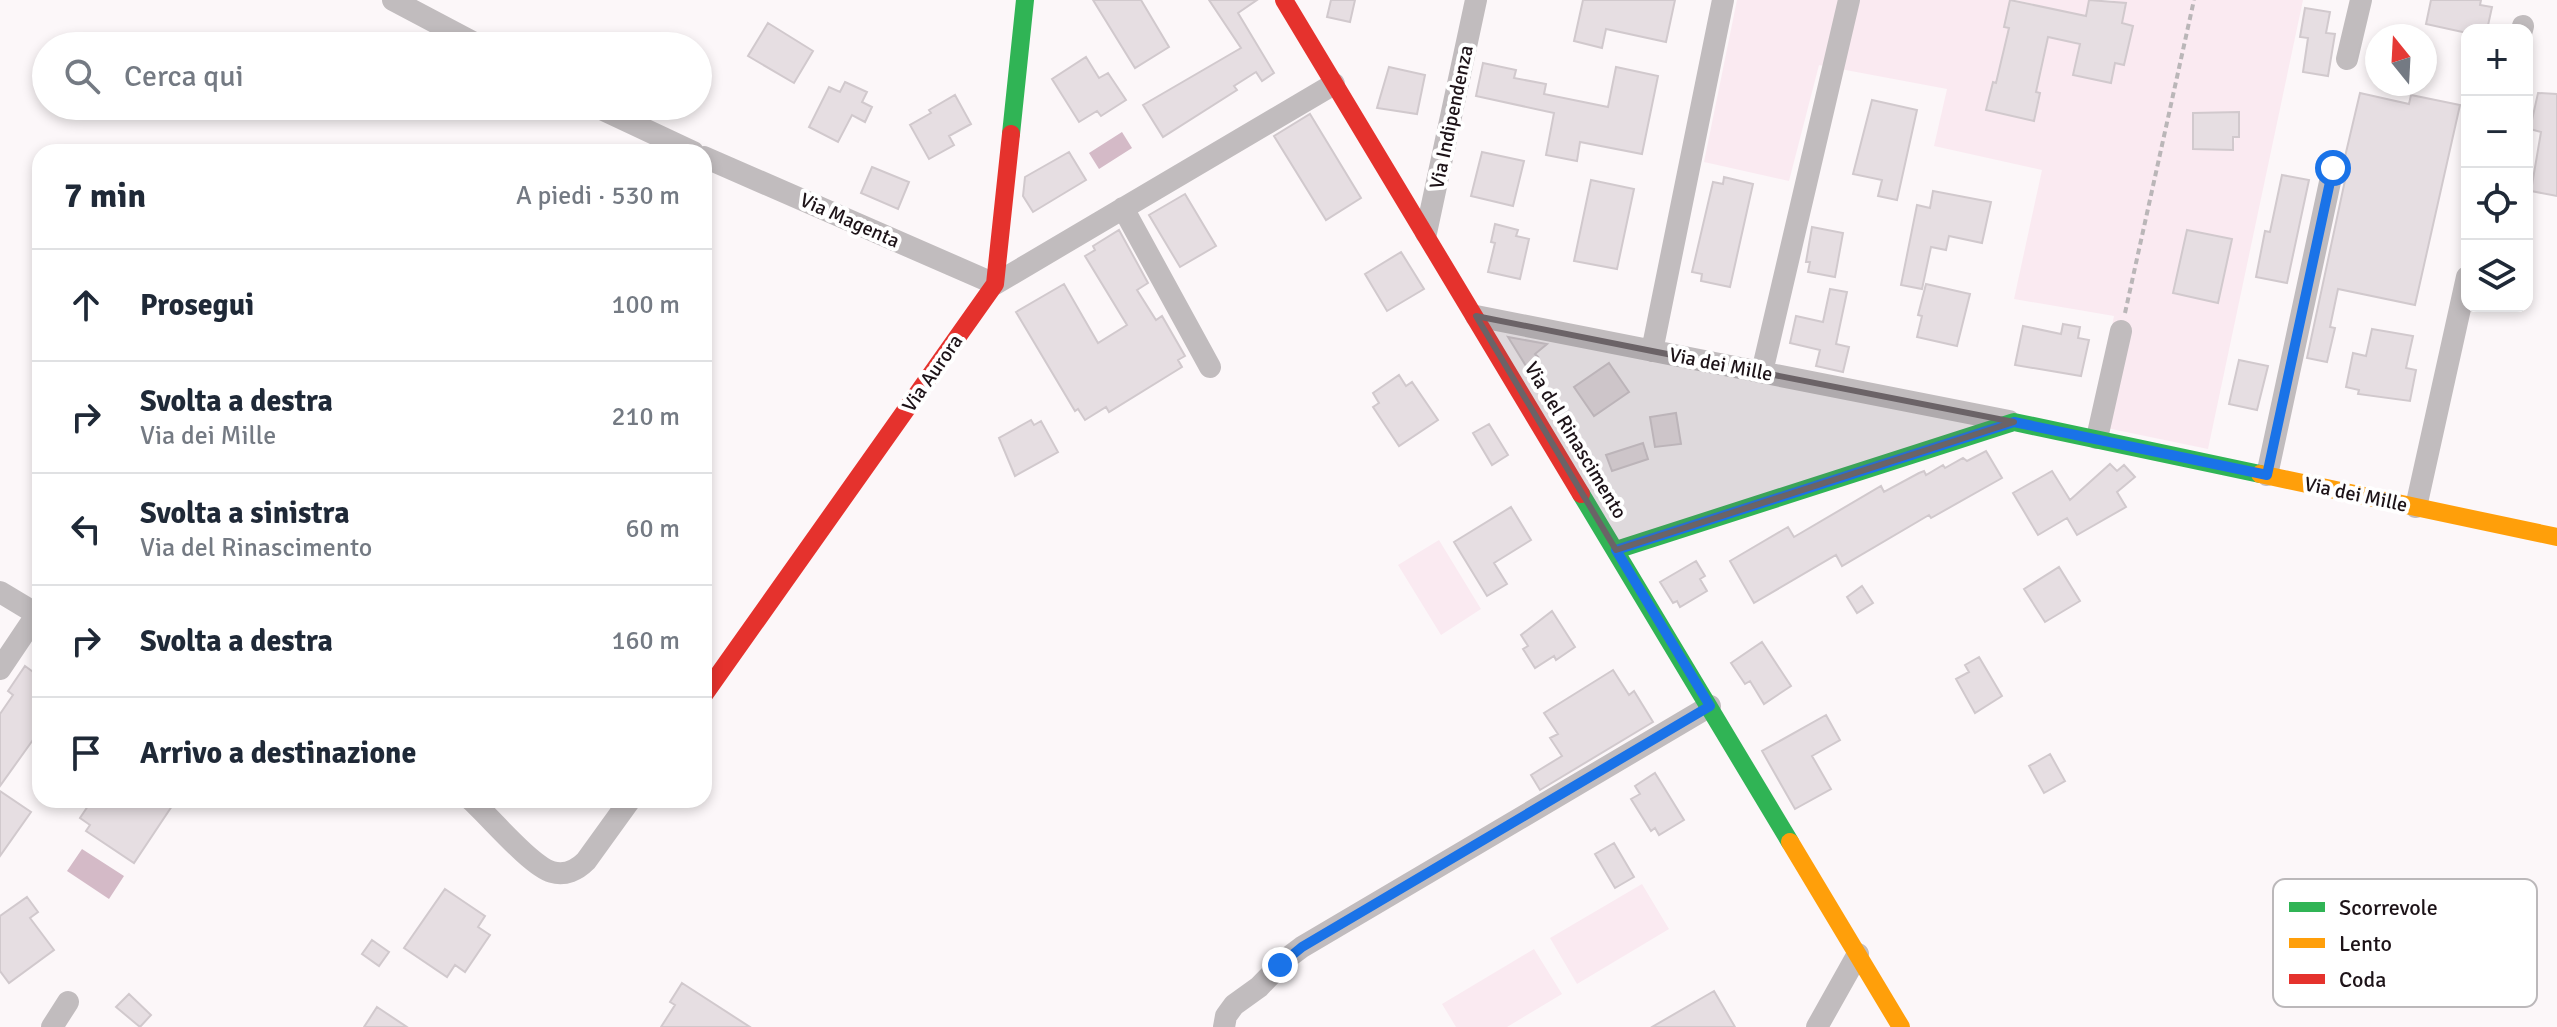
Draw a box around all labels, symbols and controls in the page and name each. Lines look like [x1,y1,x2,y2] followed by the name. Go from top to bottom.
[2365,24,2437,96] north arrow
[2461,24,2533,312] map controls
[2461,24,2533,96] button: +
[32,32,712,120] search box
[1424,43,1479,191] street label: Via Indipendenza
[60,54,104,98] icon: search
[124,58,244,95] text: Cerca qui
[2461,96,2533,168] button: −
[2315,150,2351,186] route start
[2461,168,2533,240] button: locate
[64,175,146,217] text: 7 min
[516,180,680,212] text: A piedi · 530 m
[796,187,903,253] street label: Via Magenta
[2461,240,2533,312] button: layers
[64,283,108,327] icon: ahead
[140,287,254,324] text: Prosegui
[611,289,680,321] text: 100 m
[897,330,968,417] street label: Via Aurora
[1667,342,1775,387] street label: Via dei Mille
[1519,357,1632,523] street label: Via del Rinascimento
[140,383,333,420] text: Svolta a destra
[64,395,108,439] icon: right
[611,401,680,433] text: 210 m
[140,420,276,452] text: Via dei Mille
[2302,471,2410,518] street label: Via dei Mille
[140,495,350,532] text: Svolta a sinistra
[64,507,108,551] icon: left
[625,513,680,545] text: 60 m
[140,532,372,564] text: Via del Rinascimento
[64,619,108,663] icon: right
[140,623,333,660] text: Svolta a destra
[611,625,680,657] text: 160 m
[64,731,108,775] icon: arrive
[140,735,416,772] text: Arrivo a destinazione
[2273,879,2537,1007] legend
[2339,894,2438,921] text: Scorrevole
[2339,930,2392,957] text: Lento
[1262,947,1298,983] route end
[2339,966,2386,993] text: Coda

